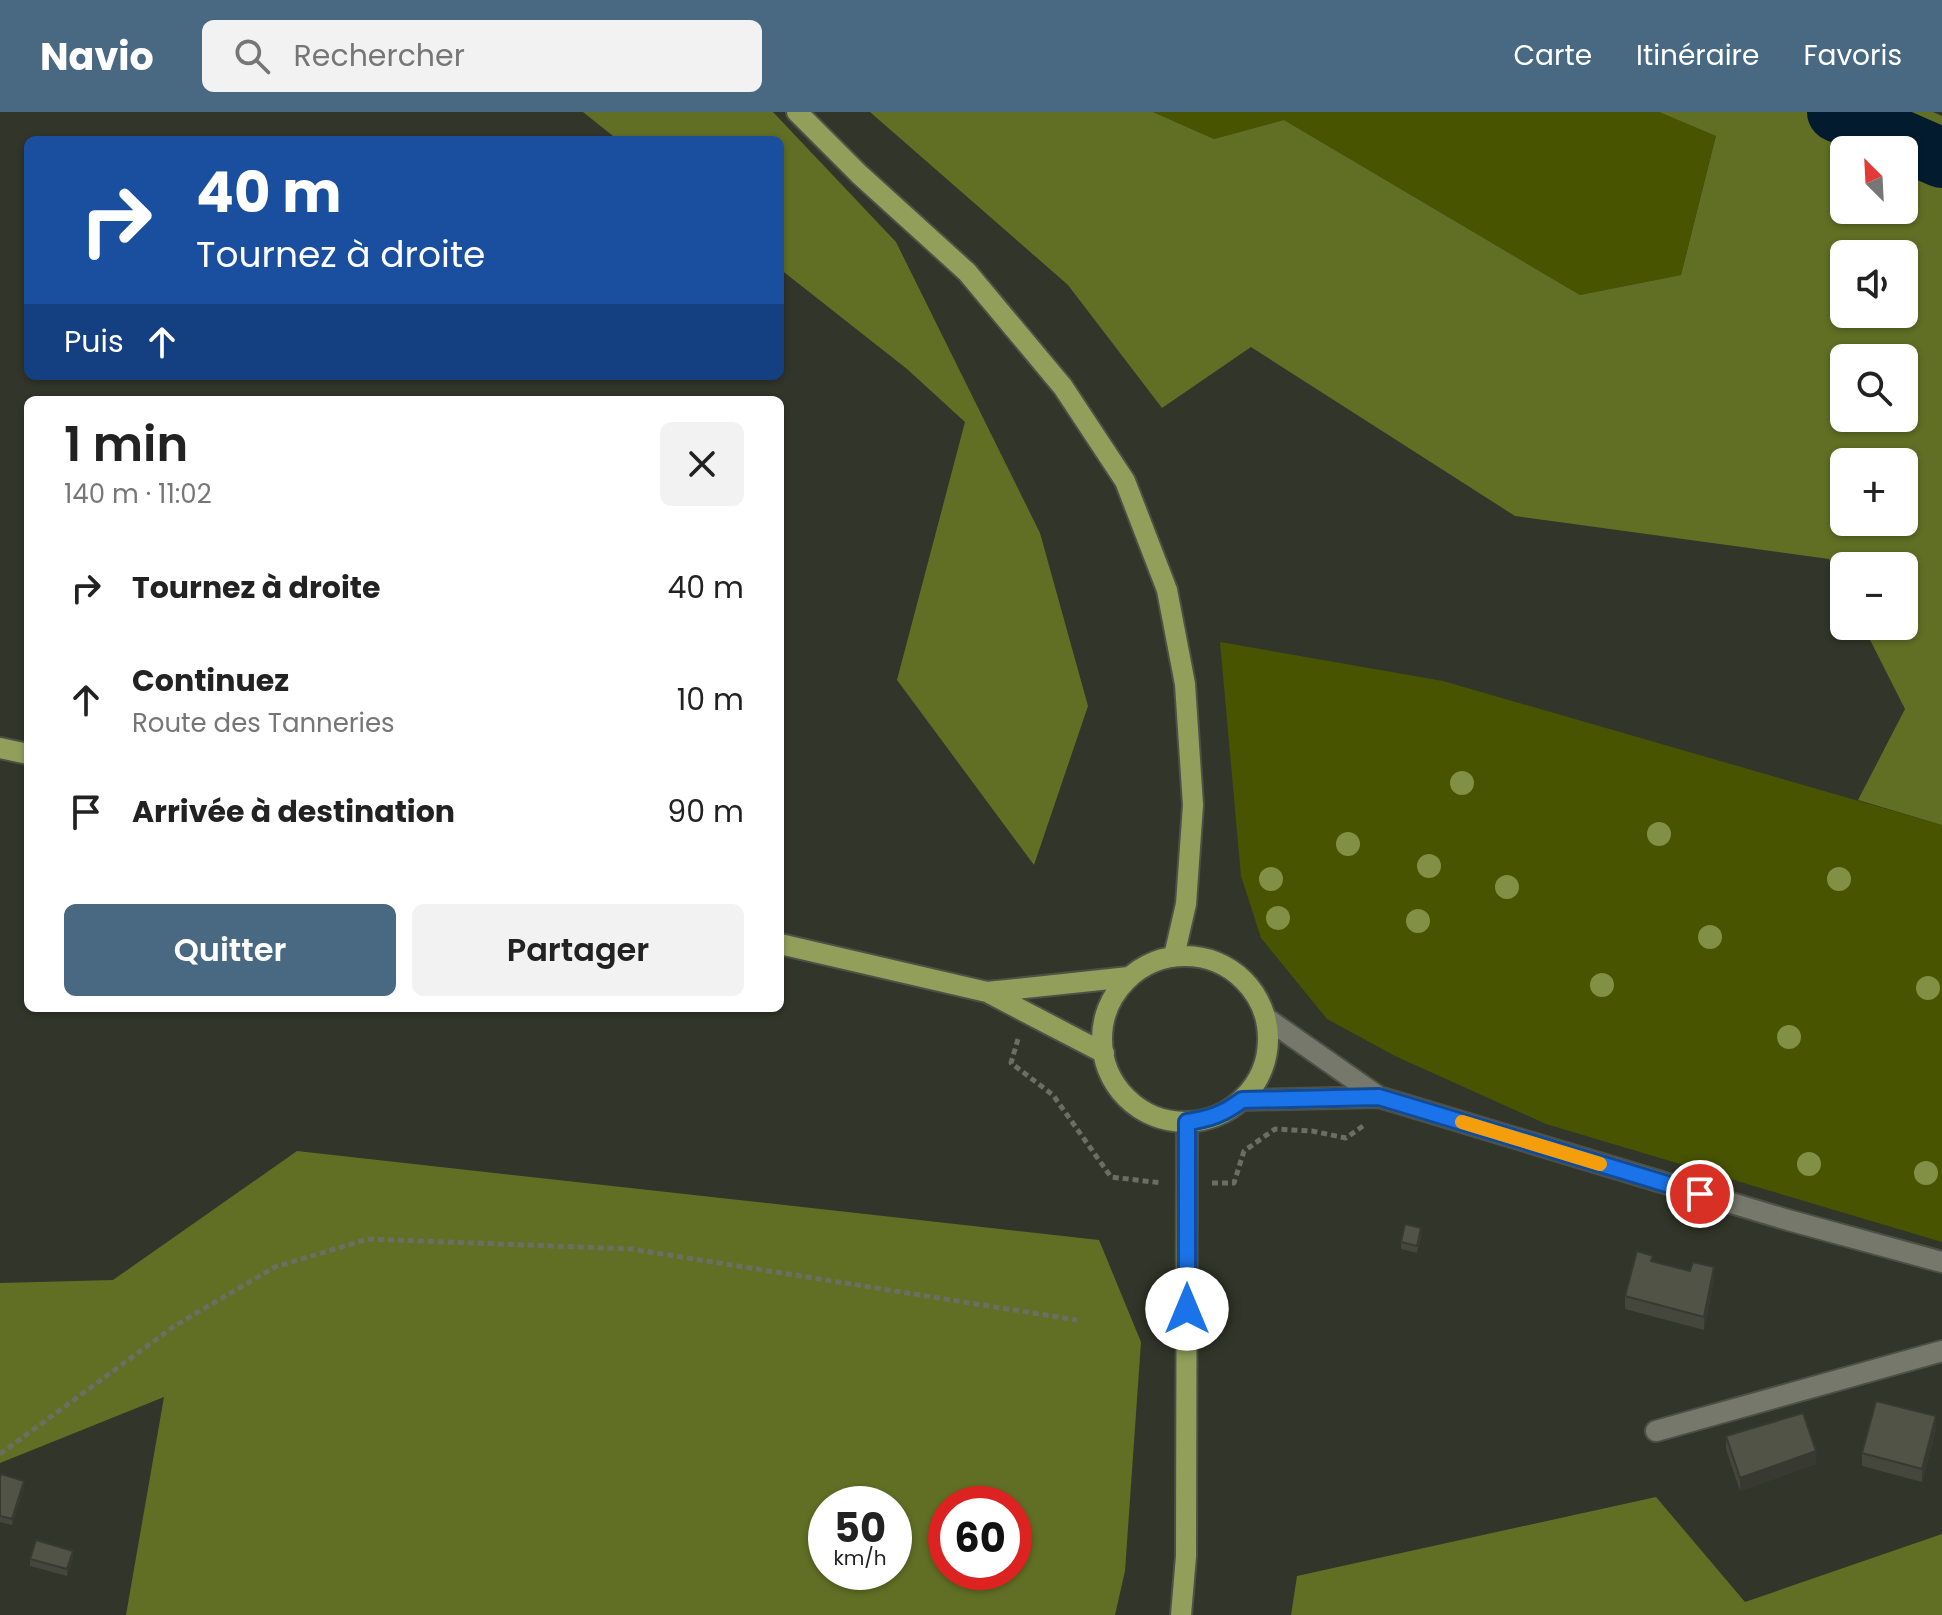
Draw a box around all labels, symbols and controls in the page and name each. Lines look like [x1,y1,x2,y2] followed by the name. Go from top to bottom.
[202,20,762,92] search box
[40,30,154,83] text: Navio
[230,34,274,78] icon: search
[294,34,465,77] text: Rechercher
[1514,36,1592,75] text: Carte
[1636,36,1759,75] text: Itinéraire
[1803,36,1902,75] text: Favoris
[1830,136,1918,224] north arrow
[1830,136,1918,640] map controls
[196,153,342,232] text: 40 m
[64,168,168,272] icon: right
[196,229,485,280] text: Tournez à droite
[1830,240,1918,328] button: sound
[64,320,124,363] text: Puis
[140,320,184,364] icon: ahead
[1830,344,1918,432] button: search
[64,411,188,478] text: 1 min
[660,422,744,506] button: close
[1830,448,1918,536] button: +
[64,476,212,512] text: 140 m · 11:02
[1830,552,1918,640] button: −
[64,566,108,610] icon: right
[132,566,380,609] text: Tournez à droite
[667,566,744,609] text: 40 m
[132,659,289,702] text: Continuez
[64,678,108,722] icon: ahead
[677,678,744,721] text: 10 m
[132,705,395,741] text: Route des Tanneries
[64,790,108,834] icon: arrive
[132,790,455,833] text: Arrivée à destination
[667,790,744,833] text: 90 m
[64,904,396,996] button: Quitter
[412,904,744,996] button: Partager
[1666,1160,1734,1228] pin
[1678,1172,1722,1216] icon: arrive
[1145,1267,1229,1351] position arrow
[928,1486,1032,1590] speed limit sign: 60
[834,1500,886,1556] text: 50
[833,1544,887,1572] text: km/h

